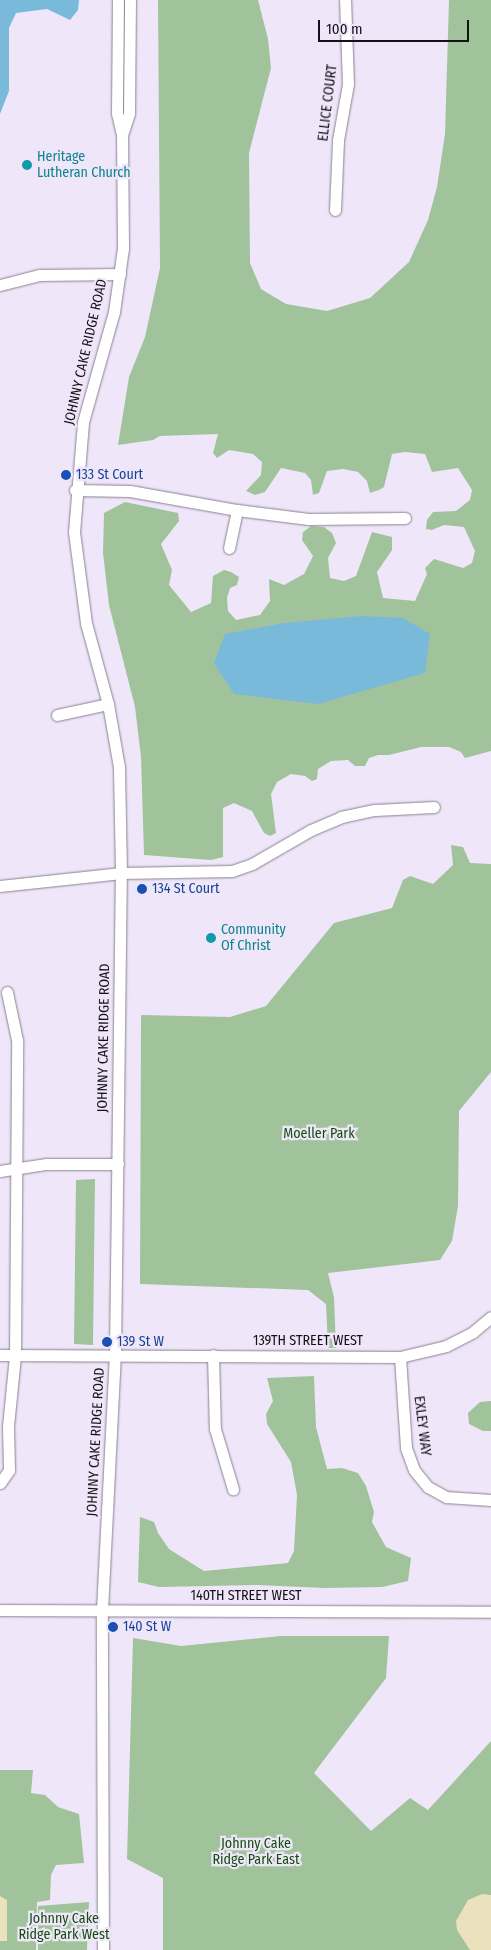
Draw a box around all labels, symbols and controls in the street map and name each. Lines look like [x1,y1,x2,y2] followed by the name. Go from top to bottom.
[321,10,472,42] scale bar
[326,20,363,38] text: 100 m
[315,64,341,142] street label: ELLICE COURT
[37,149,131,182] place label: Heritage Lutheran Church
[21,159,33,171] marker: Heritage Lutheran Church
[61,277,111,427] street label: JOHNNY CAKE RIDGE ROAD
[76,467,143,483] place label: 133 St Court
[60,469,72,481] marker: 133 St Court
[152,881,220,897] place label: 134 St Court
[136,883,148,895] marker: 134 St Court
[221,922,286,954] place label: Community Of Christ
[205,932,217,944] marker: Community Of Christ
[94,963,114,1113] street label: JOHNNY CAKE RIDGE ROAD
[283,1126,355,1142] park label: Moeller Park
[253,1333,363,1349] street label: 139TH STREET WEST
[117,1334,164,1350] place label: 139 St W
[101,1336,113,1348] marker: 139 St W
[84,1367,108,1517] street label: JOHNNY CAKE RIDGE ROAD
[410,1395,434,1457] street label: EXLEY WAY
[190,1588,302,1604] street label: 140TH STREET WEST
[123,1619,171,1635] place label: 140 St W
[107,1621,119,1633] marker: 140 St W
[212,1836,300,1868] park label: Johnny Cake Ridge Park East
[18,1911,110,1944] park label: Johnny Cake Ridge Park West

